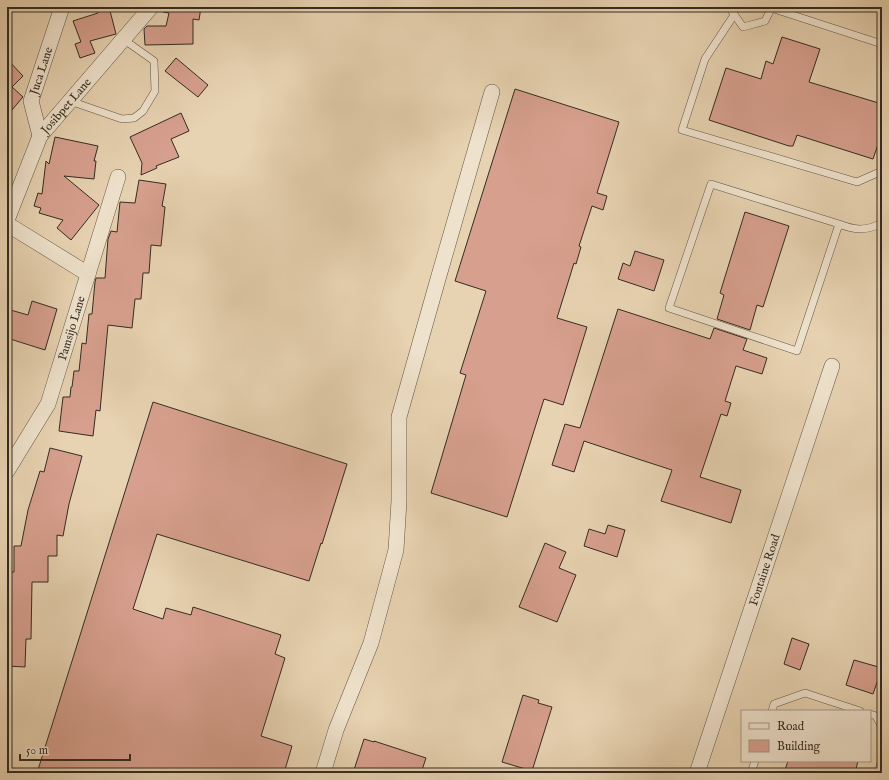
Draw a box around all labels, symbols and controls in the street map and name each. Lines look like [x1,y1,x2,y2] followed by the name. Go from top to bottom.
[26,45,56,99] street label: Juca Lane
[37,75,95,140] street label: Josibpet Lane
[55,294,89,362] street label: Pamsijo Lane
[746,532,784,608] street label: Fontaine Road
[741,710,871,762] legend
[777,719,805,734] text: Road
[20,736,130,762] scale bar
[777,739,821,754] text: Building
[26,743,48,758] text: 50 m

